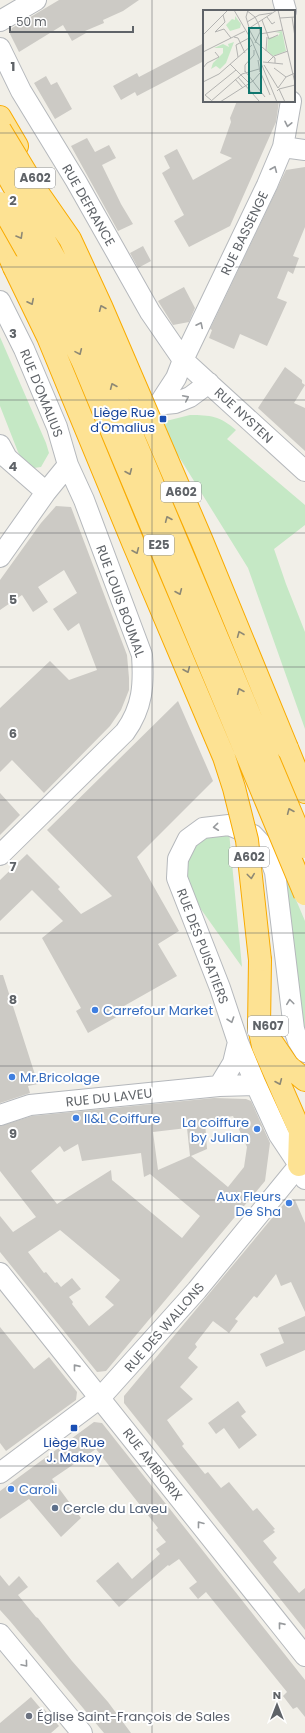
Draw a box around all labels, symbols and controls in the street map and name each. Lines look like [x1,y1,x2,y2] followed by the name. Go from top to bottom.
[10,8,133,34] scale bar
[203,10,295,102] inset map
[16,13,47,30] text: 50 m
[11,57,15,76] text: 1
[284,121,292,127] one-way arrow
[57,161,120,250] street label: RUE DEFRANCE
[269,166,277,173] one-way arrow
[15,168,55,188] road number: A602
[216,188,273,278] street label: RUE BASSENGE
[9,191,17,210] text: 2
[15,232,22,239] one-way arrow
[26,298,34,305] one-way arrow
[99,304,107,312] one-way arrow
[195,321,203,329] one-way arrow
[9,324,17,343] text: 3
[15,346,68,440] street label: RUE D'OMALIUS
[74,349,82,356] one-way arrow
[110,383,118,391] one-way arrow
[210,383,277,448] street label: RUE NYSTEN
[181,395,189,403] one-way arrow
[90,403,155,437] place label: Liège Rue d'Omalius
[158,414,168,424] marker: Liège Rue d'Omalius
[9,457,18,476] text: 4
[124,469,132,476] one-way arrow
[161,482,201,502] road number: A602
[165,516,173,523] one-way arrow
[144,535,174,555] road number: E25
[91,542,150,660] street label: RUE LOUIS BOUMAL
[131,546,139,554] one-way arrow
[174,588,182,595] one-way arrow
[9,590,17,609] text: 5
[237,630,245,638] one-way arrow
[182,666,190,674] one-way arrow
[237,687,245,695] one-way arrow
[9,724,17,743] text: 6
[287,807,295,815] one-way arrow
[213,822,219,831] one-way arrow
[229,847,269,867] road number: A602
[10,857,17,876] text: 7
[246,873,255,880] one-way arrow
[172,886,233,1007] street label: RUE DES PUISATIERS
[9,990,17,1009] text: 8
[286,999,295,1005] one-way arrow
[103,1001,213,1020] place label: Carrefour Market
[90,1005,100,1015] marker: Carrefour Market
[226,1016,234,1023] one-way arrow
[248,1016,288,1036] road number: N607
[20,1068,100,1087] place label: Mr.Bricolage
[7,1072,17,1082] marker: Mr.Bricolage
[274,1078,282,1085] one-way arrow
[65,1084,153,1111] street label: RUE DU LAVEU
[84,1109,160,1128] place label: Il&L Coiffure
[71,1113,81,1123] marker: Il&L Coiffure
[182,1113,249,1147] place label: La coiffure by Julian
[9,1124,17,1143] text: 9
[252,1124,262,1134] marker: La coiffure by Julian
[216,1187,281,1221] place label: Aux Fleurs De Sha
[284,1198,294,1208] marker: Aux Fleurs De Sha
[120,1278,209,1376] street label: RUE DES WALLONS
[74,1365,81,1372] one-way arrow
[69,1423,79,1433] marker: Liège Rue J. Makoy
[118,1424,187,1505] street label: RUE AMBIORIX
[43,1433,105,1467] place label: Liège Rue J. Makoy
[19,1480,57,1499] place label: Caroli
[6,1484,16,1494] marker: Caroli
[63,1499,167,1518] place label: Cercle du Laveu
[50,1503,60,1513] marker: Cercle du Laveu
[197,1521,204,1528] one-way arrow
[278,1623,285,1630] one-way arrow
[20,1659,27,1666] one-way arrow
[257,1685,297,1725] north arrow
[273,1687,281,1703] text: N
[37,1707,230,1726] place label: Église Saint-François de Sales
[24,1711,34,1721] marker: Église Saint-François de Sales

